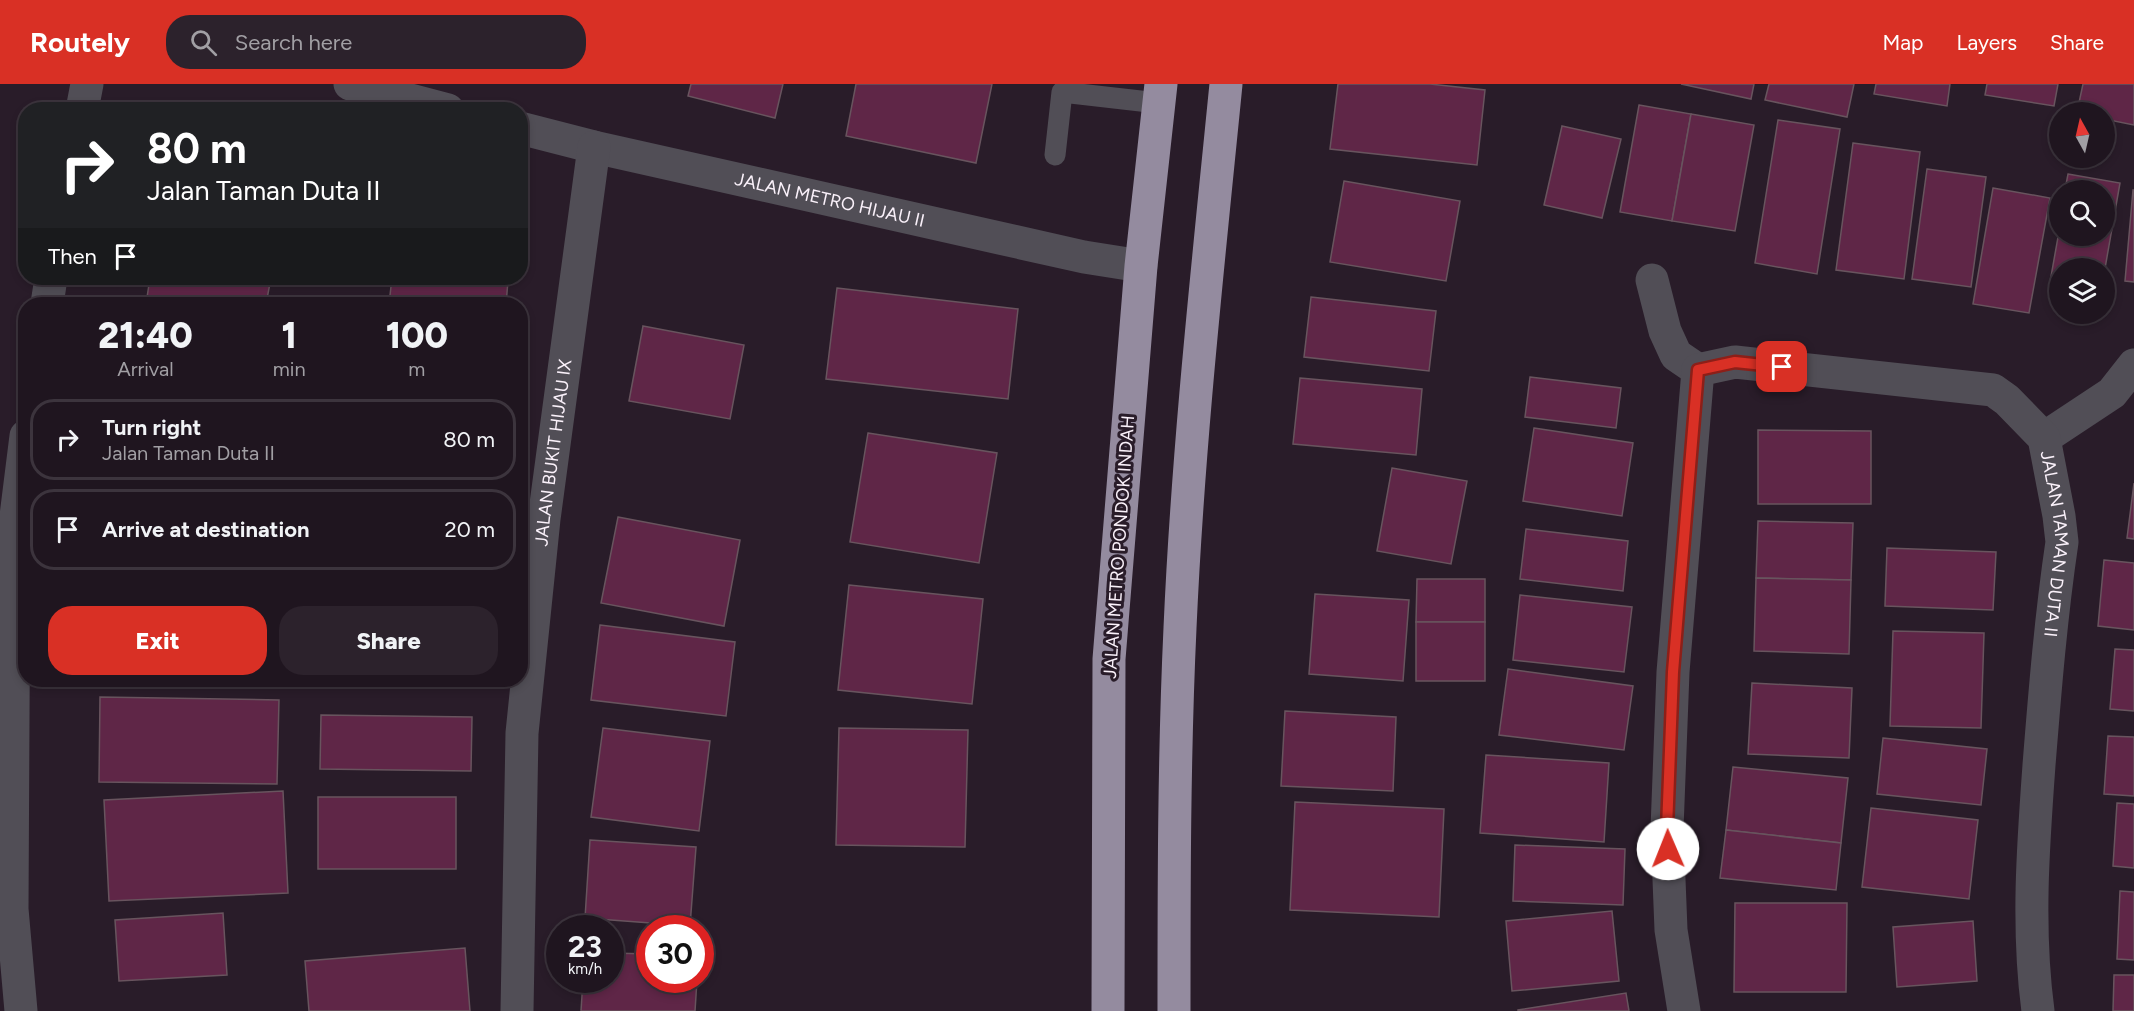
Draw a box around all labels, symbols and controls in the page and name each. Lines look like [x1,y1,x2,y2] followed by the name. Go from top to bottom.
[166,15,586,69] search box
[30,25,130,59] text: Routely
[187,26,220,59] icon: search
[235,29,352,56] text: Search here
[1883,30,1923,55] text: Map
[1956,30,2017,55] text: Layers
[2050,30,2104,55] text: Share
[2049,102,2115,168] north arrow
[2049,102,2115,324] map controls
[147,123,247,174] text: 80 m
[48,126,126,204] icon: right
[733,168,927,232] street label: JALAN METRO HIJAU II
[147,174,380,207] text: Jalan Taman Duta II
[2049,180,2115,246] button: search
[109,240,142,273] icon: arrive
[48,243,97,270] text: Then
[2049,258,2115,324] button: layers
[98,314,193,357] text: 21:40
[281,314,297,357] text: 1
[386,314,448,357] text: 100
[1756,341,1807,392] pin
[1765,350,1798,383] icon: arrive
[117,357,174,381] text: Arrival
[273,357,306,381] text: min
[408,357,425,381] text: m
[530,358,576,547] street label: JALAN BUKIT HIJAU IX
[102,414,201,441] text: Turn right
[1099,415,1139,679] street label: JALAN METRO PONDOK INDAH
[51,423,84,456] icon: right
[443,426,495,453] text: 80 m
[102,441,275,465] text: Jalan Taman Duta II
[2036,449,2073,638] street label: JALAN TAMAN DUTA II
[51,513,84,546] icon: arrive
[102,516,310,543] text: Arrive at destination
[444,516,495,543] text: 20 m
[48,606,267,675] button: Exit
[279,606,498,675] button: Share
[1636,817,1700,881] position arrow
[636,915,714,993] speed limit sign: 30
[568,928,602,965] text: 23
[568,960,602,978] text: km/h

